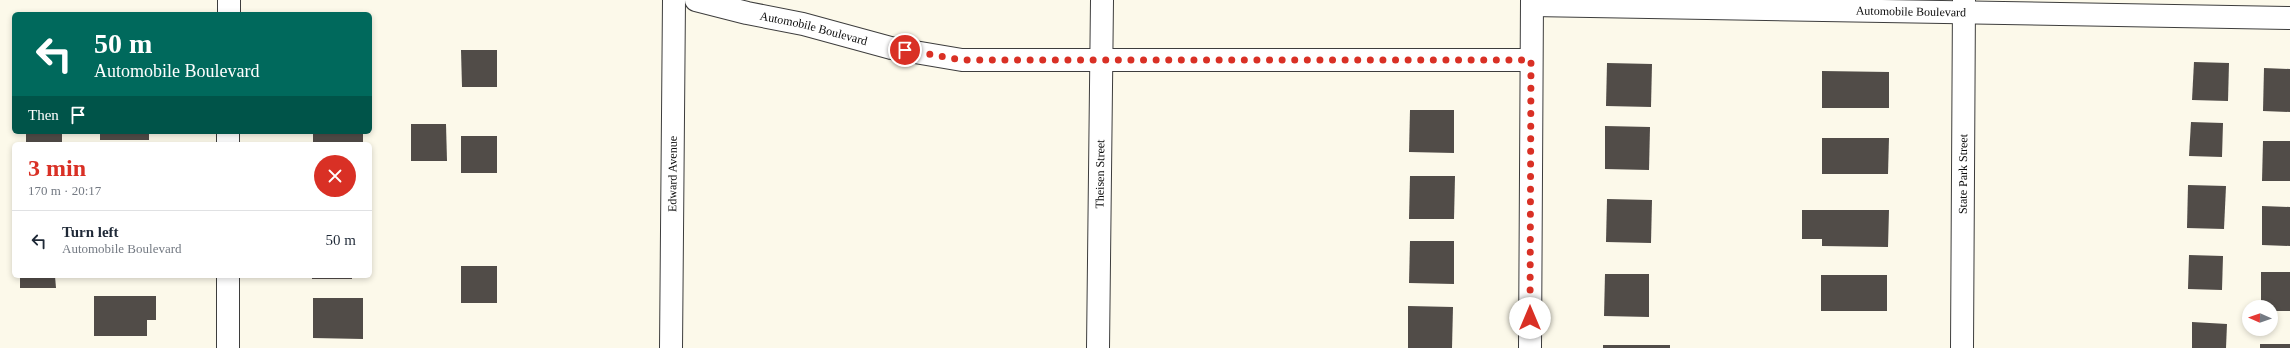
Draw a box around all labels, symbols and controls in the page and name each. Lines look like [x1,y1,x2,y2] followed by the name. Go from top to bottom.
[1856,4,1966,19] street label: Automobile Boulevard
[759,9,869,48] street label: Automobile Boulevard
[28,28,80,80] icon: left
[94,28,152,59] text: 50 m
[888,33,922,67] pin
[894,39,916,61] icon: arrive
[94,61,259,81] text: Automobile Boulevard
[67,104,89,126] icon: arrive
[28,107,59,123] text: Then
[1956,133,1970,214] street label: State Park Street
[665,136,680,212] street label: Edward Avenue
[1093,139,1107,209] street label: Theisen Street
[28,155,86,181] text: 3 min
[314,155,356,197] button: close
[28,183,101,198] text: 170 m · 20:17
[62,224,119,240] text: Turn left
[28,230,50,252] icon: left
[326,232,356,248] text: 50 m
[62,241,182,256] text: Automobile Boulevard
[1509,297,1551,339] position arrow
[2242,300,2278,336] north arrow
[2242,300,2278,336] map controls

